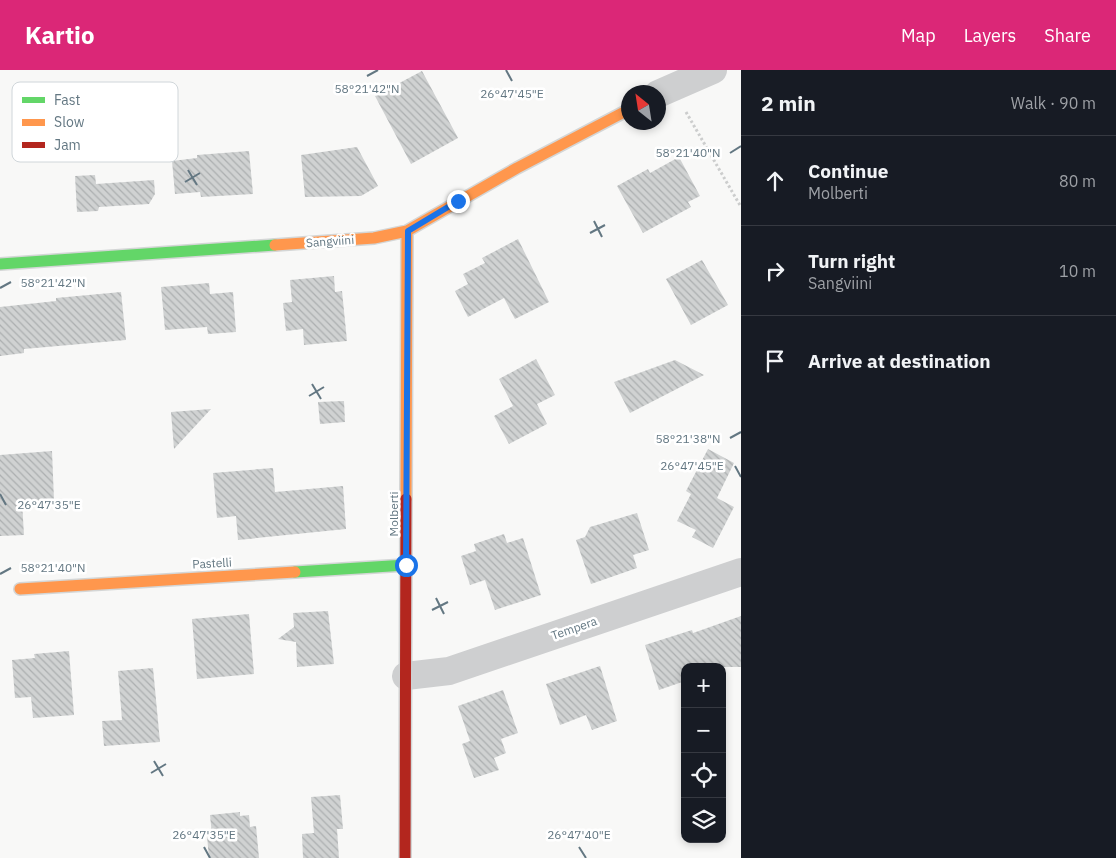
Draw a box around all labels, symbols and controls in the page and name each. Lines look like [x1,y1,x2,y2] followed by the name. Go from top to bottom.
[25,19,95,51] text: Kartio
[901,24,936,47] text: Map
[964,24,1016,47] text: Layers
[1044,24,1091,47] text: Share
[334,81,400,96] text: 58°21'42"N
[12,82,178,162] legend
[621,85,666,130] north arrow
[480,86,544,101] text: 26°47'45"E
[761,89,816,117] text: 2 min
[54,91,80,109] text: Fast
[1011,93,1096,113] text: Walk · 90 m
[54,113,85,131] text: Slow
[54,136,81,154] text: Jam
[655,145,721,160] text: 58°21'40"N
[808,159,888,183] text: Continue
[761,167,789,195] icon: ahead
[1059,171,1096,191] text: 80 m
[808,183,868,203] text: Molberti
[447,190,470,213] route end
[305,232,355,250] street label: Sangviini
[808,249,895,273] text: Turn right
[761,257,789,285] icon: right
[1059,261,1096,281] text: 10 m
[808,273,872,293] text: Sangviini
[20,275,86,290] text: 58°21'42"N
[761,347,789,375] icon: arrive
[808,349,991,373] text: Arrive at destination
[655,431,721,446] text: 58°21'38"N
[660,458,724,473] text: 26°47'45"E
[386,492,401,536] street label: Molberti
[17,497,81,512] text: 26°47'35"E
[192,554,232,572] street label: Pastelli
[395,554,418,577] route start
[20,560,86,575] text: 58°21'40"N
[549,613,599,643] street label: Tempera
[681,663,726,843] map controls
[681,663,726,708] button: +
[681,708,726,753] button: −
[681,753,726,798] button: locate
[681,798,726,843] button: layers
[172,827,236,842] text: 26°47'35"E
[547,827,611,842] text: 26°47'40"E

